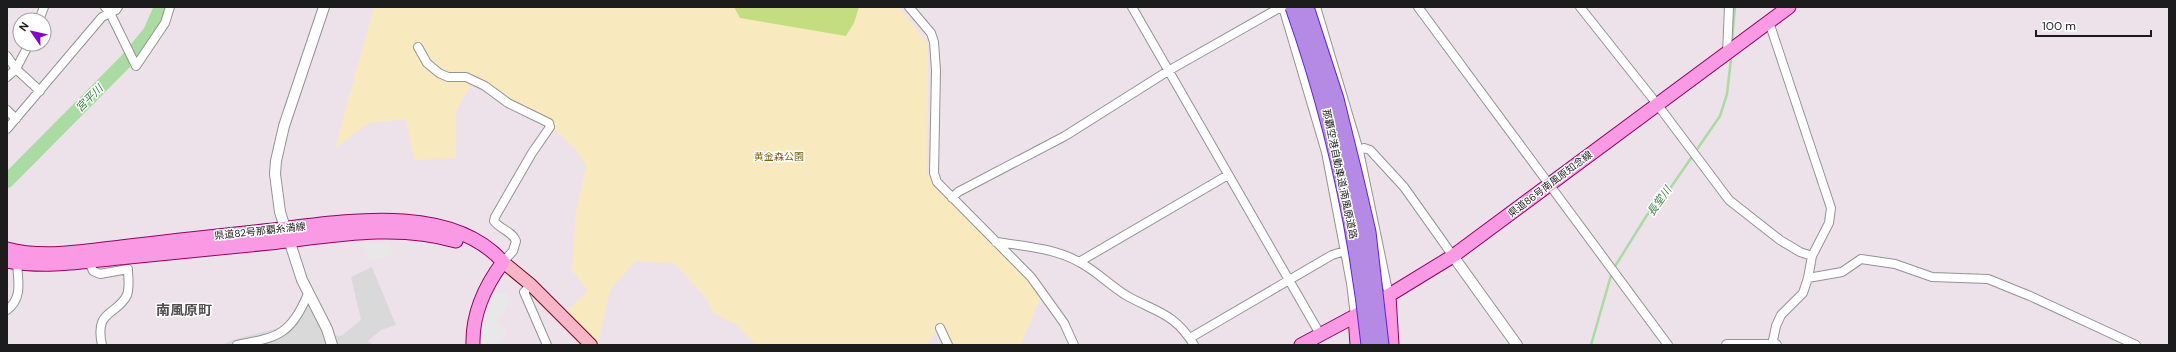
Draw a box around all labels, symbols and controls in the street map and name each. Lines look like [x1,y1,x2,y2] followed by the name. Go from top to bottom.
[12,12,52,52] north arrow
[2036,12,2151,38] scale bar
[2042,18,2076,34] text: 100 m
[16,19,32,34] text: N
[72,81,106,115] water label: 宮平川
[1320,108,1360,240] street label: 那覇空港自動車道;南風原道路
[1505,148,1595,220] street label: 県道86号南風原知念線
[754,150,804,163] park label: 黄金森公園
[1644,183,1675,219] water label: 長堂川
[214,220,306,242] street label: 県道82号那覇糸満線
[156,301,212,319] district label: 南風原町

